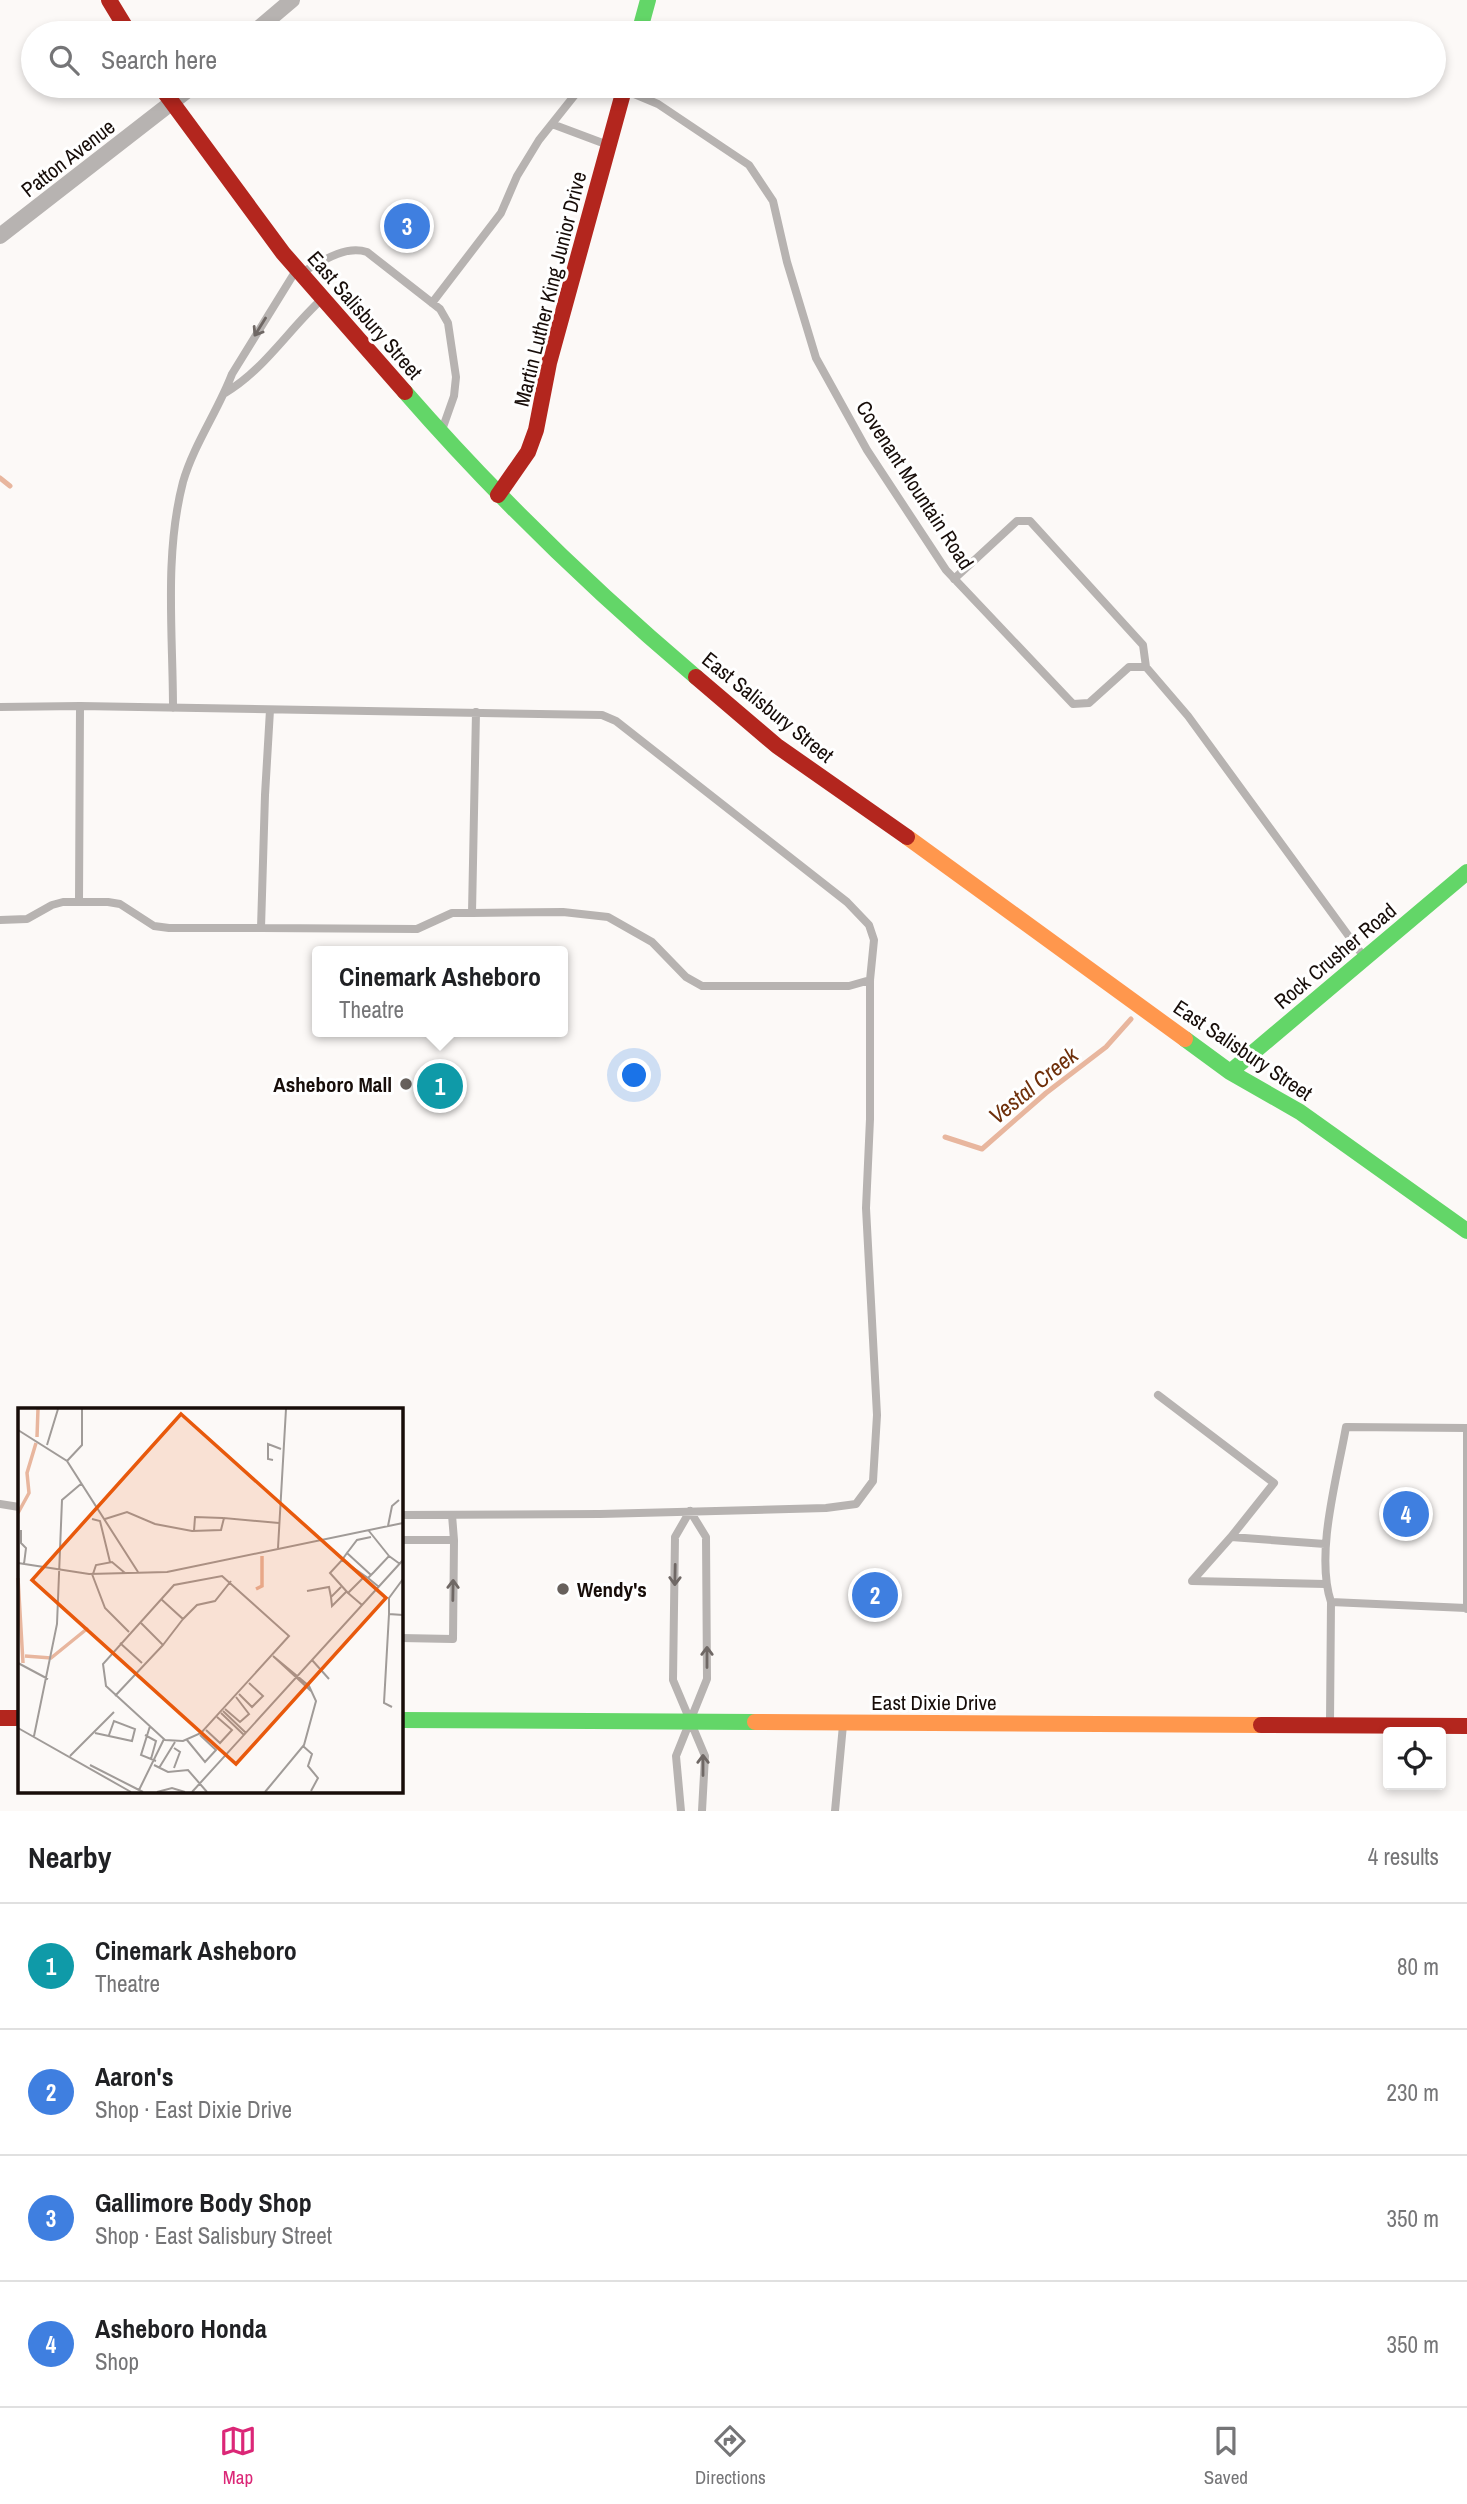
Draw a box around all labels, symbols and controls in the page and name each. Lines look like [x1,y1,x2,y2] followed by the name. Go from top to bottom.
[21,21,1446,98] search box
[45,41,83,79] icon: search
[101,42,217,77] text: Search here
[15,112,121,204] street label: Patton Avenue
[507,168,593,410] street label: Martin Luther King Junior Drive
[384,200,430,252] pin: 3
[301,244,429,386] street label: East Salisbury Street
[253,316,267,336] one-way arrow
[849,395,981,575] street label: Covenant Mountain Road
[696,645,840,769] street label: East Salisbury Street
[1268,896,1402,1016] street label: Rock Crusher Road
[312,946,568,1037] popup
[339,959,541,994] text: Cinemark Asheboro
[1168,993,1318,1107] street label: East Salisbury Street
[339,994,404,1025] text: Theatre
[982,1038,1085,1131] water label: Vestal Creek
[617,1058,651,1092] your location
[417,1060,463,1112] pin: 1
[273,1070,392,1099] place label: Asheboro Mall
[398,1076,414,1092] marker: Asheboro Mall
[18,1408,402,1794] inset map
[1383,1488,1429,1540] pin: 4
[668,1563,681,1586] one-way arrow
[852,1569,898,1621] pin: 2
[577,1575,647,1604] place label: Wendy's
[447,1578,460,1601] one-way arrow
[555,1581,571,1597] marker: Wendy's
[700,1645,714,1668] one-way arrow
[871,1688,997,1717] street label: East Dixie Drive
[1383,1727,1446,1790] map controls
[1383,1727,1446,1790] button: locate
[697,1754,710,1777] one-way arrow
[28,1837,111,1877] text: Nearby
[1368,1841,1439,1872] text: 4 results
[95,1933,297,1968] text: Cinemark Asheboro
[46,1951,56,1982] text: 1
[1397,1951,1439,1982] text: 80 m
[95,1968,160,1999] text: Theatre
[95,2059,174,2094] text: Aaron's
[46,2077,56,2108] text: 2
[1387,2077,1439,2108] text: 230 m
[95,2094,292,2125] text: Shop · East Dixie Drive
[95,2185,312,2220] text: Gallimore Body Shop
[46,2203,56,2234] text: 3
[1387,2203,1439,2234] text: 350 m
[95,2220,332,2251] text: Shop · East Salisbury Street
[95,2311,267,2346] text: Asheboro Honda
[46,2329,56,2360] text: 4
[1387,2329,1439,2360] text: 350 m
[95,2346,139,2377] text: Shop
[219,2422,257,2490] tab: Map
[695,2422,766,2490] tab: Directions
[1204,2422,1248,2490] tab: Saved

